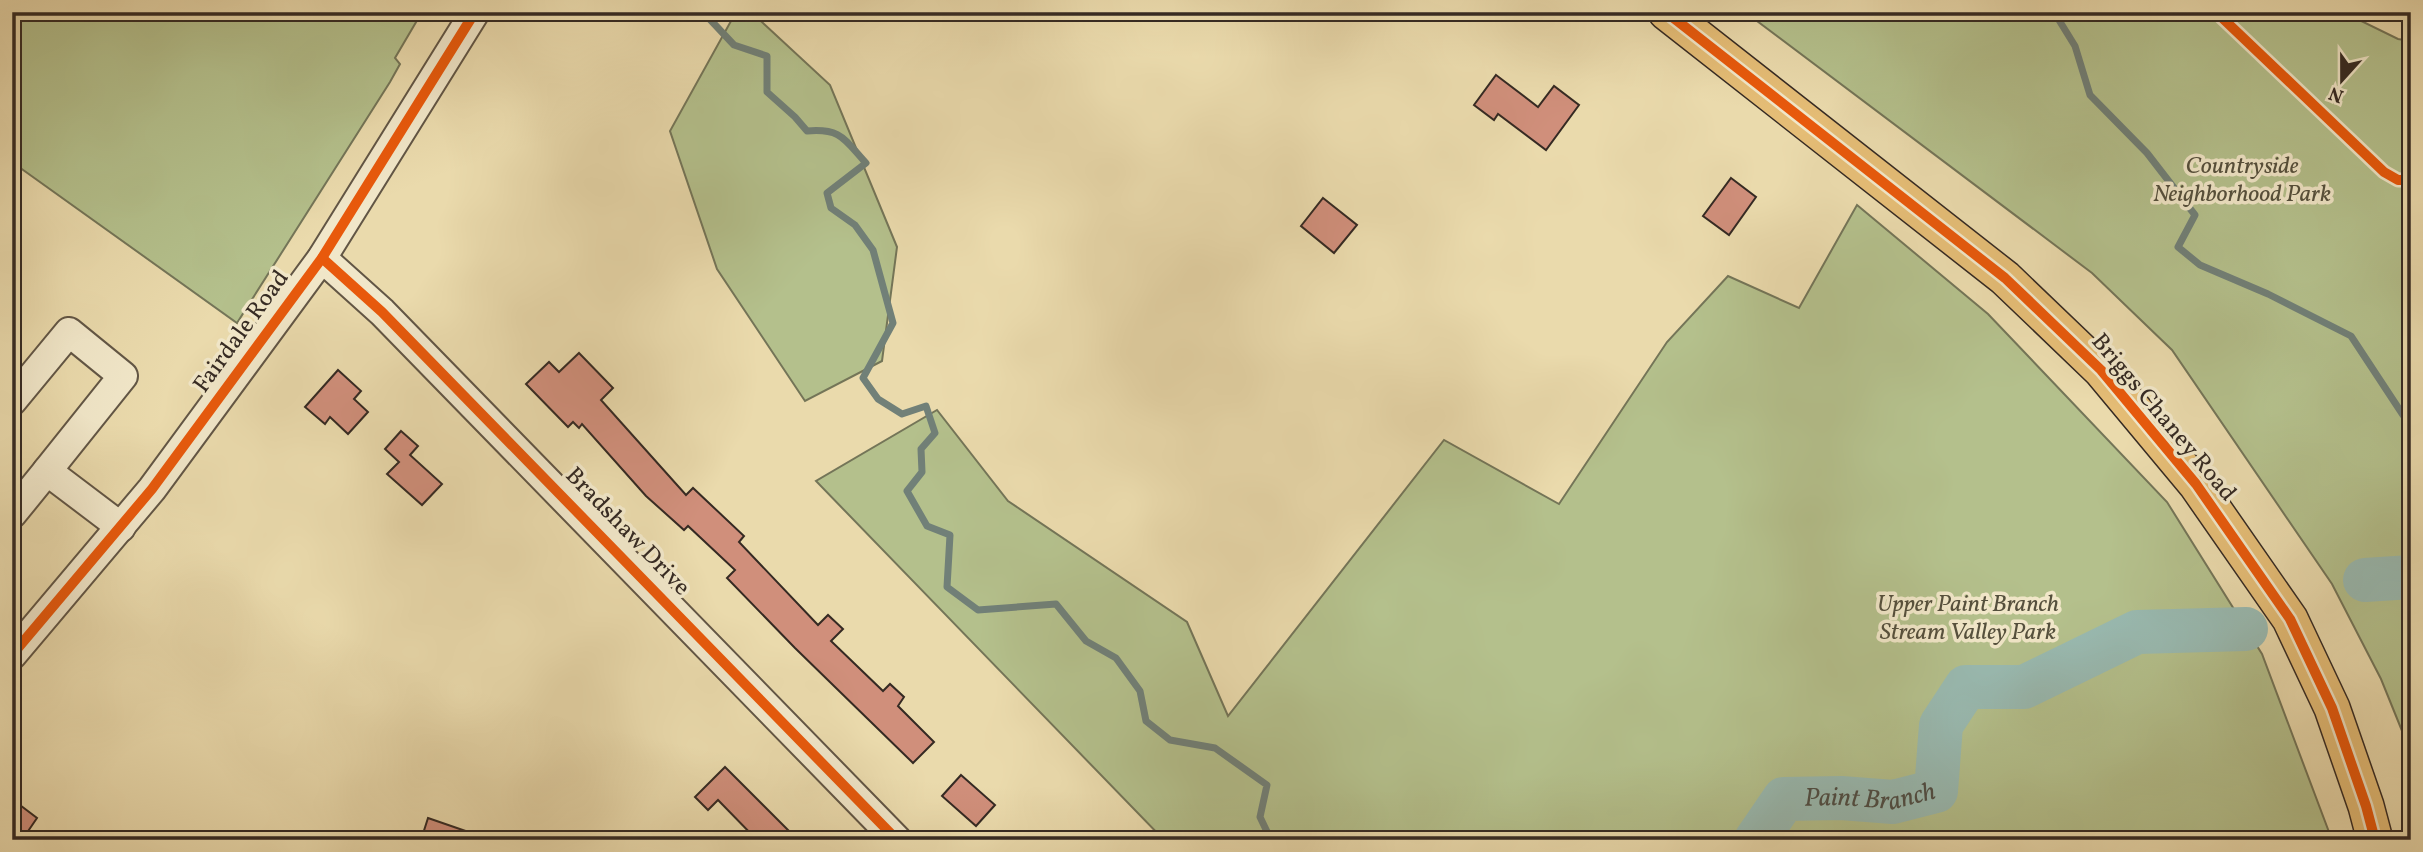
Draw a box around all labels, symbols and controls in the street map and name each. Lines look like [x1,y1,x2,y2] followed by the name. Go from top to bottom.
[2308,46,2378,116] north arrow
[2325,79,2348,109] text: N
[2153,150,2331,212] park label: Countryside Neighborhood Park
[186,264,298,400] street label: Fairdale Road
[2082,326,2244,510] street label: Briggs Chaney Road
[557,460,697,604] street label: Bradshaw Drive
[1877,588,2059,650] park label: Upper Paint Branch Stream Valley Park
[1804,774,1940,821] water label: Paint Branch

